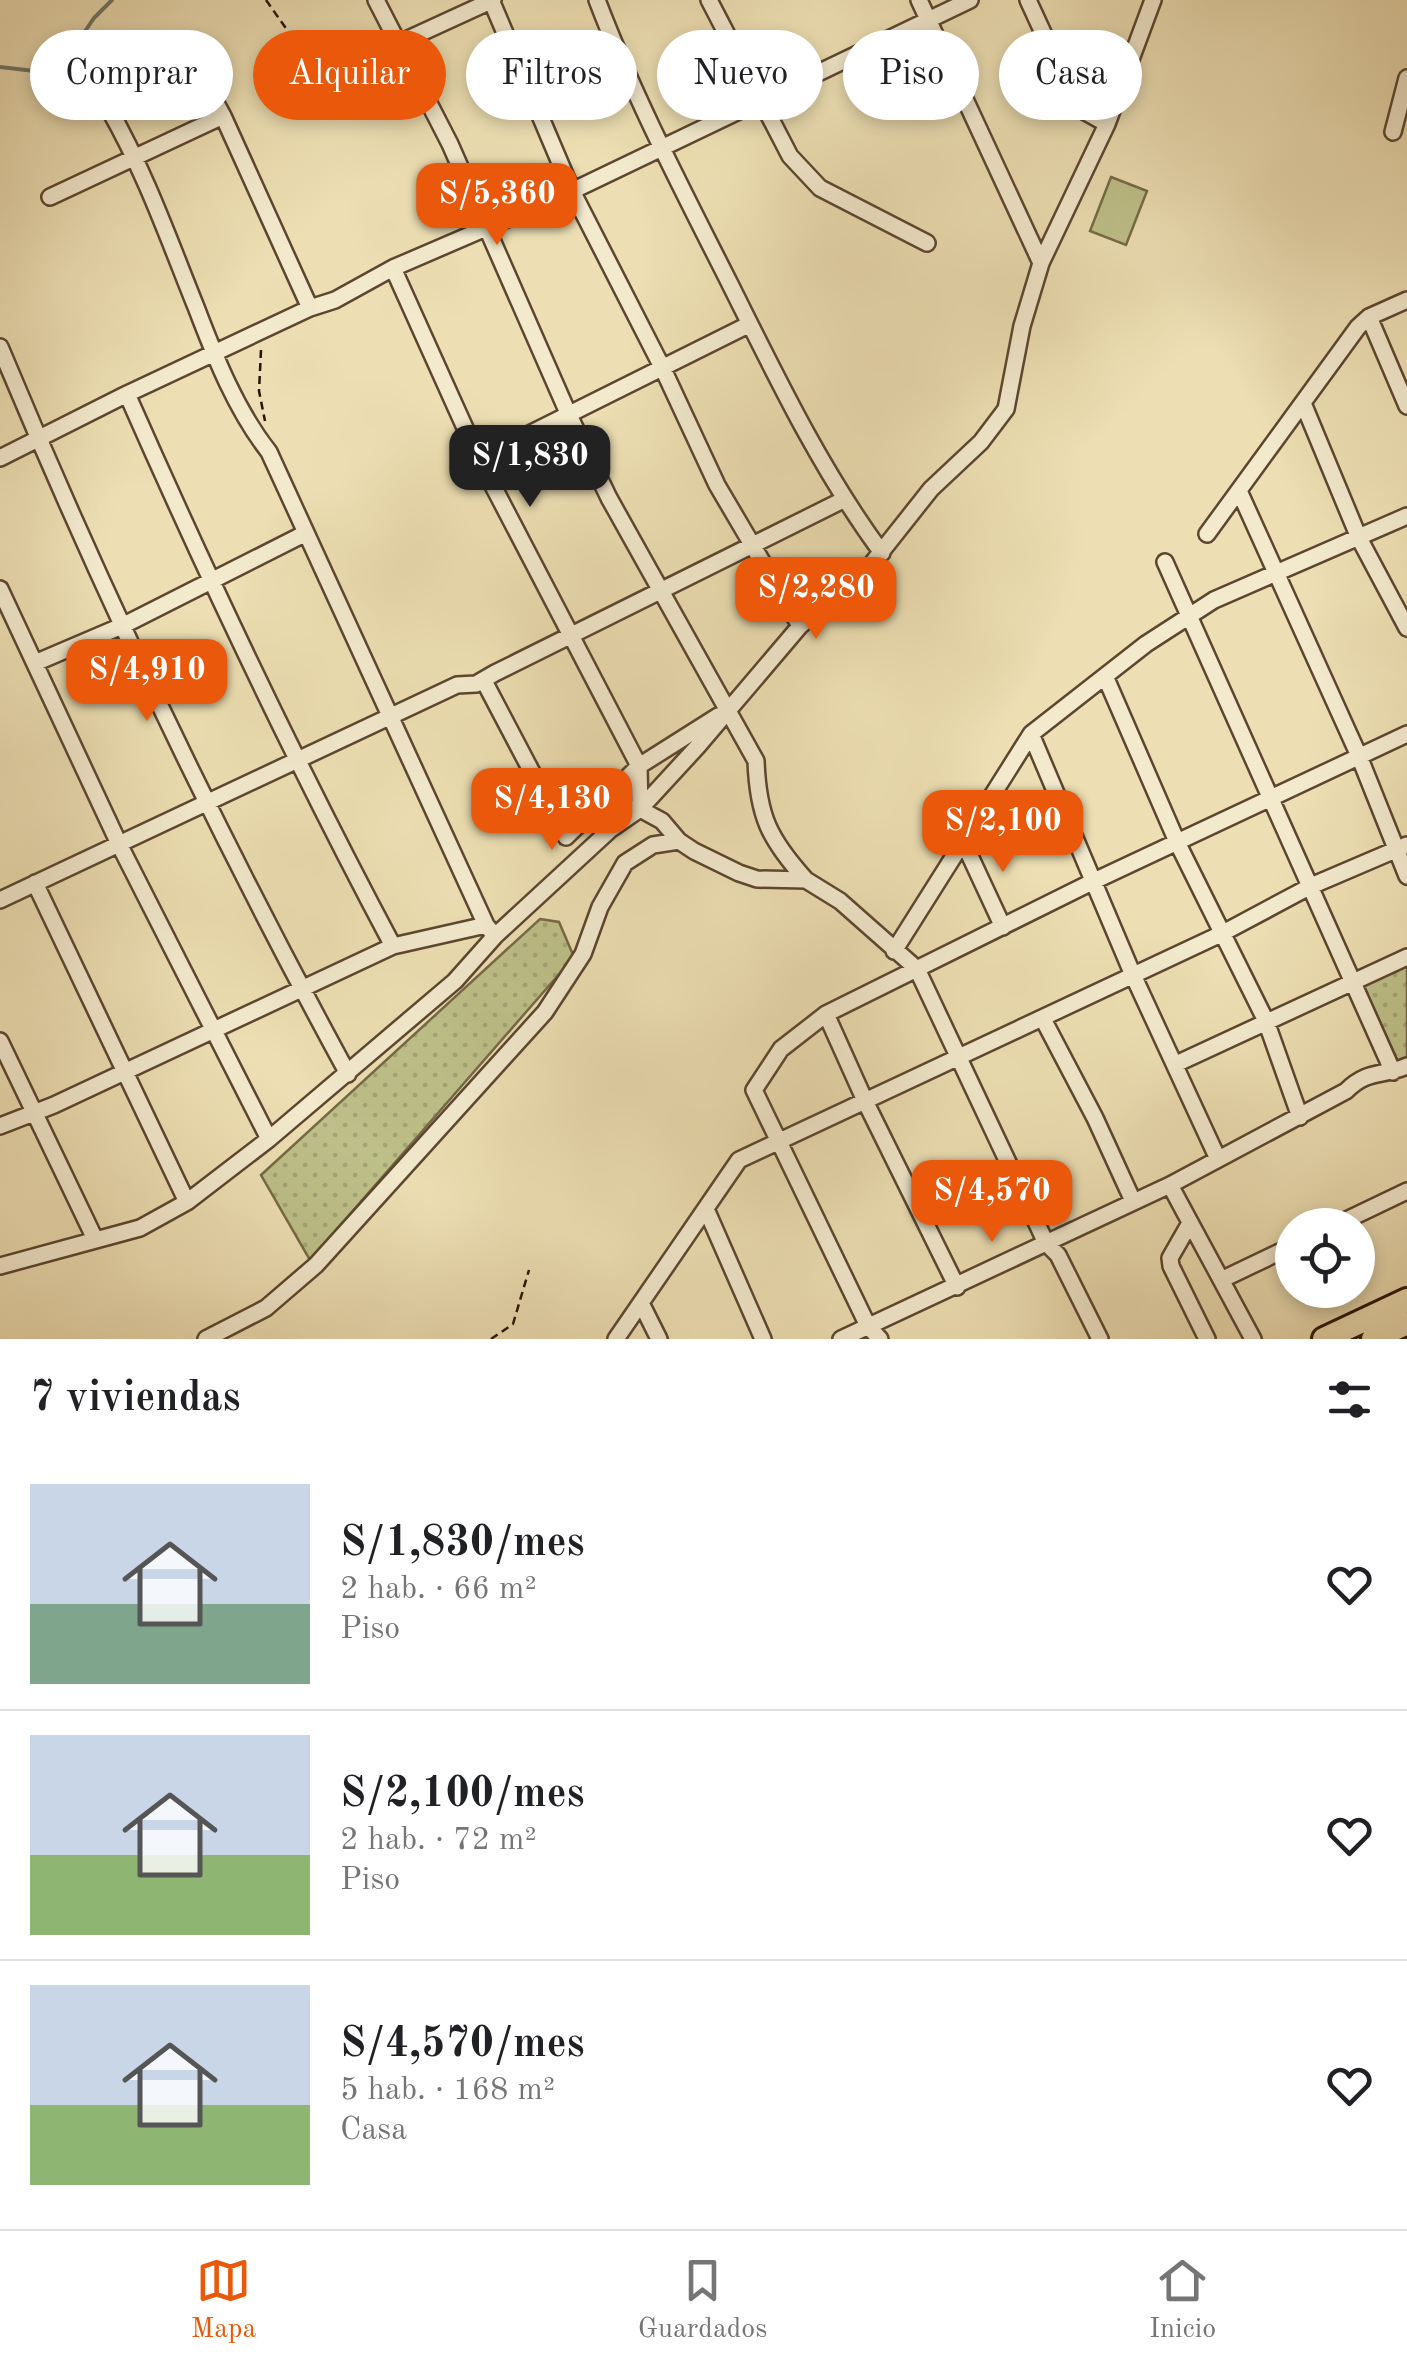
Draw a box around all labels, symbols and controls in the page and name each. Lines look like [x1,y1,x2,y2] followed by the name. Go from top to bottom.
[30,30,233,120] chip: Comprar
[253,30,446,120] chip: Alquilar
[466,30,637,120] chip: Filtros
[657,30,823,120] chip: Nuevo
[843,30,979,120] chip: Piso
[999,30,1142,120] chip: Casa
[405,163,589,248] pin: S/5,360
[438,179,556,211] text: S/5,360
[438,425,622,510] pin: S/1,830
[471,441,589,473] text: S/1,830
[724,557,908,642] pin: S/2,280
[757,573,875,605] text: S/2,280
[55,639,239,724] pin: S/4,910
[88,655,206,687] text: S/4,910
[460,768,644,853] pin: S/4,130
[493,784,611,816] text: S/4,130
[911,790,1095,875] pin: S/2,100
[944,806,1062,838] text: S/2,100
[900,1160,1084,1245] pin: S/4,570
[933,1176,1051,1208] text: S/4,570
[1275,1208,1375,1308] map controls
[1275,1208,1375,1308] button: locate
[1322,1372,1377,1427] icon: filters
[30,1378,241,1420] text: 7 viviendas
[340,1523,585,1565] text: S/1,830/mes
[110,1524,230,1644] icon: home
[1322,1557,1377,1612] icon: heart
[340,1574,537,1606] text: 2 hab. · 66 m²
[340,1614,400,1646] text: Piso
[340,1774,585,1816] text: S/2,100/mes
[110,1775,230,1895] icon: home
[1322,1808,1377,1863] icon: heart
[340,1825,537,1857] text: 2 hab. · 72 m²
[340,1865,400,1897] text: Piso
[340,2024,585,2066] text: S/4,570/mes
[110,2025,230,2145] icon: home
[1322,2058,1377,2113] icon: heart
[340,2075,555,2107] text: 5 hab. · 168 m²
[340,2115,407,2147] text: Casa
[191,2253,256,2348] tab: Mapa
[638,2253,767,2348] tab: Guardados
[1149,2253,1216,2348] tab: Inicio

